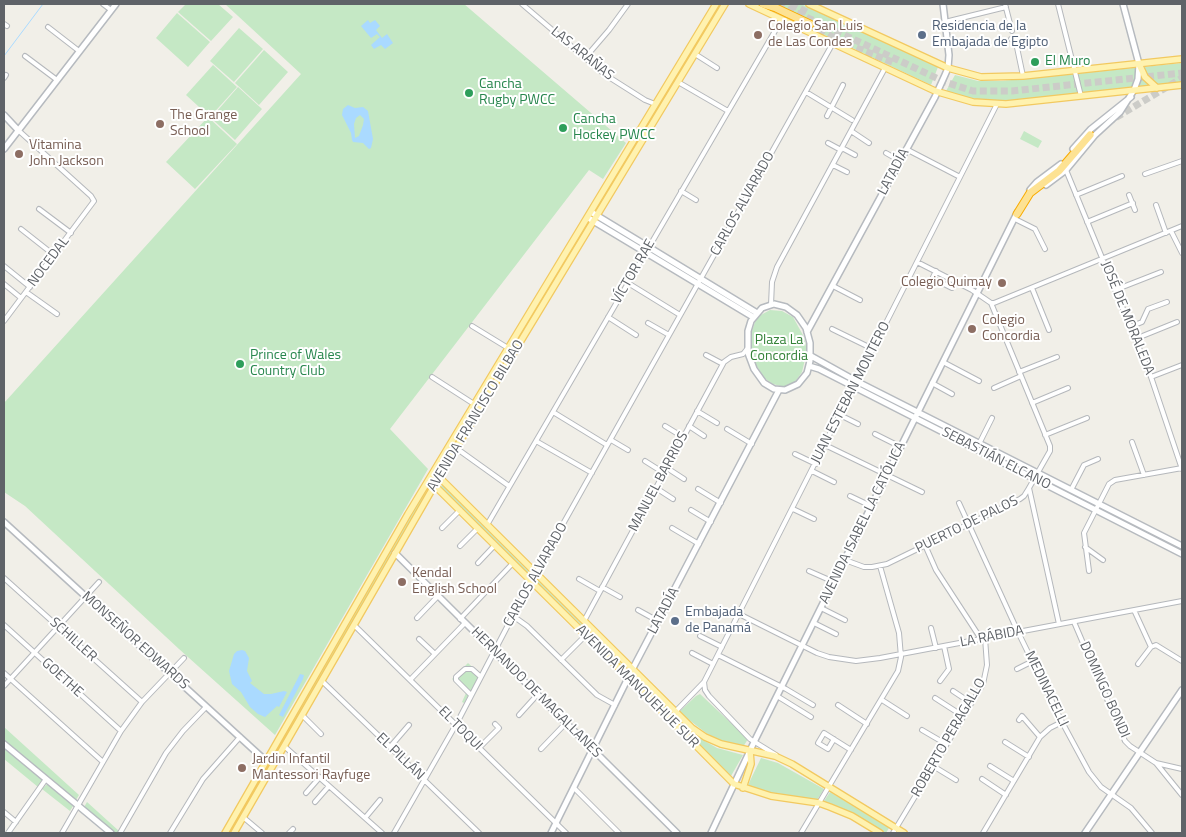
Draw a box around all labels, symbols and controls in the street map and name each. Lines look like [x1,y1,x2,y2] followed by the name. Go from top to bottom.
[768,19,863,52] place label: Colegio San Luis de Las Condes
[932,19,1048,52] place label: Residencia de la Embajada de Egipto
[547,24,617,84] street label: LAS ARAÑAS
[752,29,764,41] marker: Colegio San Luis de Las Condes
[916,29,928,41] marker: Residencia de la Embajada de Egipto
[1045,54,1090,70] place label: El Muro
[1029,56,1041,68] marker: El Muro
[479,77,555,110] place label: Cancha Rugby PWCC
[463,87,475,99] marker: Cancha Rugby PWCC
[170,108,237,140] place label: The Grange School
[573,112,655,144] place label: Cancha Hockey PWCC
[154,118,166,130] marker: The Grange School
[557,122,569,134] marker: Cancha Hockey PWCC
[29,138,104,170] place label: Vitamina John Jackson
[875,146,913,198] street label: LATADÍA
[13,148,25,160] marker: Vitamina John Jackson
[707,149,779,259] street label: CARLOS ALVARADO
[25,234,73,290] street label: NOCEDAL
[609,237,659,307] street label: VÍCTOR RAE
[1097,259,1157,377] street label: JOSÉ DE MORALEDA
[901,275,992,291] place label: Colegio Quimay
[996,277,1008,289] marker: Colegio Quimay
[982,313,1040,346] place label: Colegio Concordia
[808,319,894,467] street label: JUAN ESTEBAN MONTERO
[966,323,978,335] marker: Colegio Concordia
[750,333,808,366] park label: Plaza La Concordia
[424,337,528,495] street label: AVENIDA FRANCISCO BILBAO
[250,348,341,381] place label: Prince of Wales Country Club
[234,358,246,370] marker: Prince of Wales Country Club
[939,424,1053,494] street label: SEBASTIÁN ELCANO
[626,429,692,535] street label: MANUEL BARRIOS
[816,439,910,607] street label: AVENIDA ISABEL LA CATÓLICA
[913,493,1021,557] street label: PUERTO DE PALOS
[500,520,572,630] street label: CARLOS ALVARADO
[412,566,497,598] place label: Kendal English School
[396,576,408,588] marker: Kendal English School
[645,585,683,637] street label: LATADÍA
[78,588,192,694] street label: MONSEÑOR EDWARDS
[685,605,751,638] place label: Embajada de Panamá
[46,614,100,666] street label: SCHILLER
[669,615,681,627] marker: Embajada de Panamá
[572,622,702,752] street label: AVENIDA MANQUEHUE SUR
[959,623,1025,651] street label: LA RÁBIDA
[467,624,605,762] street label: HERNANDO DE MAGALLANES
[1075,639,1133,741] street label: DOMINGO BONDI
[1021,649,1071,729] street label: MEDINACELLI
[38,655,86,701] street label: GOETHE
[908,676,990,800] street label: ROBERTO PERAGALLO
[434,703,486,755] street label: EL TOQUI
[372,730,428,784] street label: EL PILLÁN
[252,752,370,784] place label: Jardin Infantil Mantessori Rayfuge
[236,762,248,774] marker: Jardin Infantil Mantessori Rayfuge

